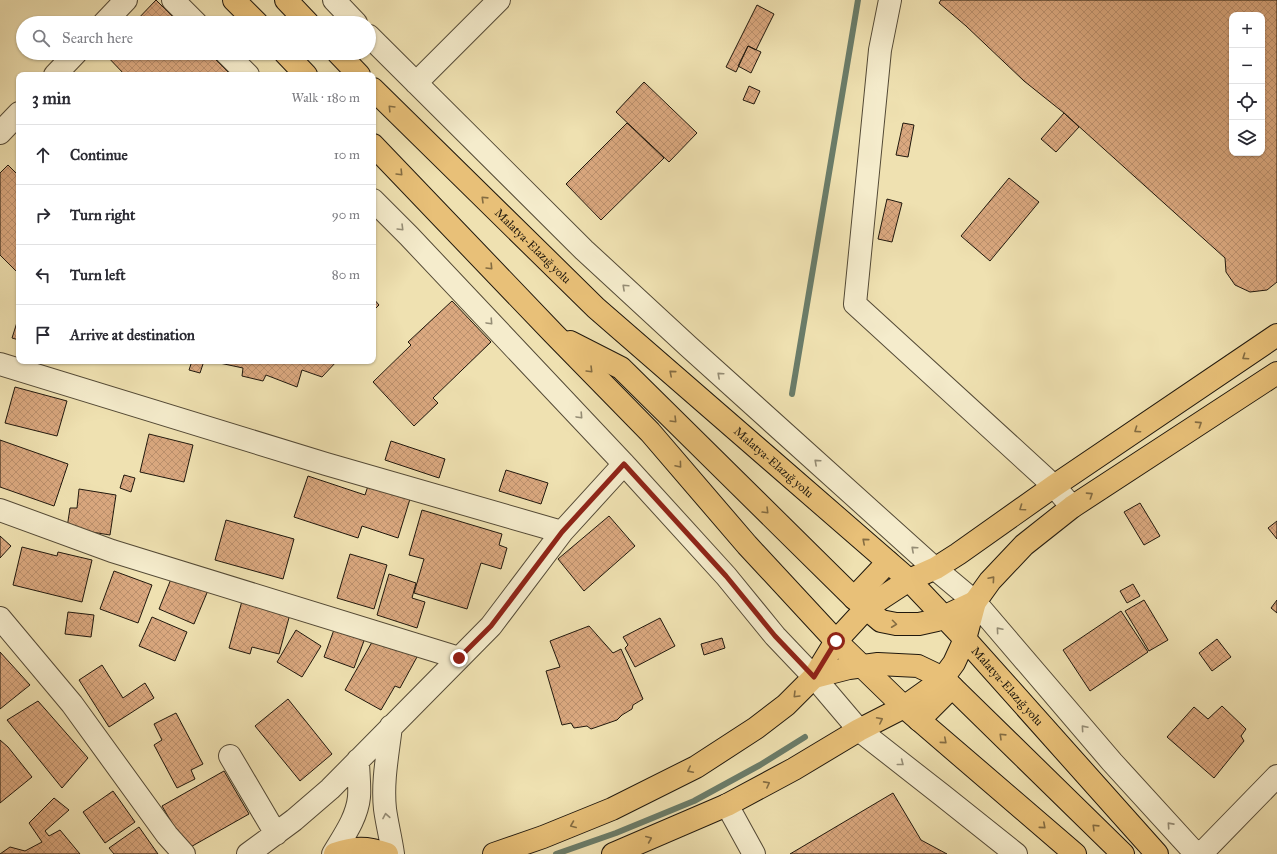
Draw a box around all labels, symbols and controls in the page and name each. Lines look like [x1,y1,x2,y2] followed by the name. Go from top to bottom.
[1229,12,1265,156] map controls
[1229,12,1265,48] button: +
[16,16,376,60] search box
[30,27,52,49] icon: search
[62,29,133,47] text: Search here
[1229,48,1265,84] button: −
[1229,84,1265,120] button: locate
[32,88,71,109] text: 3 min
[291,90,360,106] text: Walk · 180 m
[388,105,396,113] one-way arrow
[1229,120,1265,156] button: layers
[32,144,54,166] icon: ahead
[70,146,128,164] text: Continue
[334,147,360,163] text: 10 m
[395,168,403,176] one-way arrow
[481,196,489,204] one-way arrow
[32,204,54,226] icon: right
[70,206,135,224] text: Turn right
[492,206,574,287] street label: Malatya-Elazığ yolu
[332,207,360,223] text: 90 m
[396,223,403,230] one-way arrow
[485,262,493,270] one-way arrow
[32,264,54,286] icon: left
[70,266,126,284] text: Turn left
[332,267,360,283] text: 80 m
[622,285,629,292] one-way arrow
[485,317,493,325] one-way arrow
[32,324,54,346] icon: arrive
[70,326,195,344] text: Arrive at destination
[1242,352,1249,360] one-way arrow
[585,365,593,373] one-way arrow
[669,371,676,378] one-way arrow
[718,373,725,380] one-way arrow
[575,411,582,419] one-way arrow
[669,415,677,423] one-way arrow
[1195,421,1202,429] one-way arrow
[731,424,817,501] street label: Malatya-Elazığ yolu
[1134,425,1141,433] one-way arrow
[815,459,822,466] one-way arrow
[674,461,681,468] one-way arrow
[1086,492,1093,500] one-way arrow
[1020,504,1027,511] one-way arrow
[761,506,769,514] one-way arrow
[862,539,869,546] one-way arrow
[911,546,919,553] one-way arrow
[987,577,994,584] one-way arrow
[891,619,897,628] one-way arrow
[996,627,1003,634] one-way arrow
[827,632,845,650] route start
[968,644,1046,729] street label: Malatya-Elazığ yolu
[450,649,468,667] route end
[793,690,801,698] one-way arrow
[876,717,883,724] one-way arrow
[1081,726,1088,733] one-way arrow
[999,733,1007,741] one-way arrow
[940,737,947,744] one-way arrow
[897,758,904,766] one-way arrow
[687,765,695,773] one-way arrow
[763,781,770,788] one-way arrow
[383,812,391,819] one-way arrow
[569,820,576,828] one-way arrow
[1038,822,1045,829] one-way arrow
[1168,822,1175,830] one-way arrow
[1092,824,1100,832] one-way arrow
[645,835,652,843] one-way arrow

